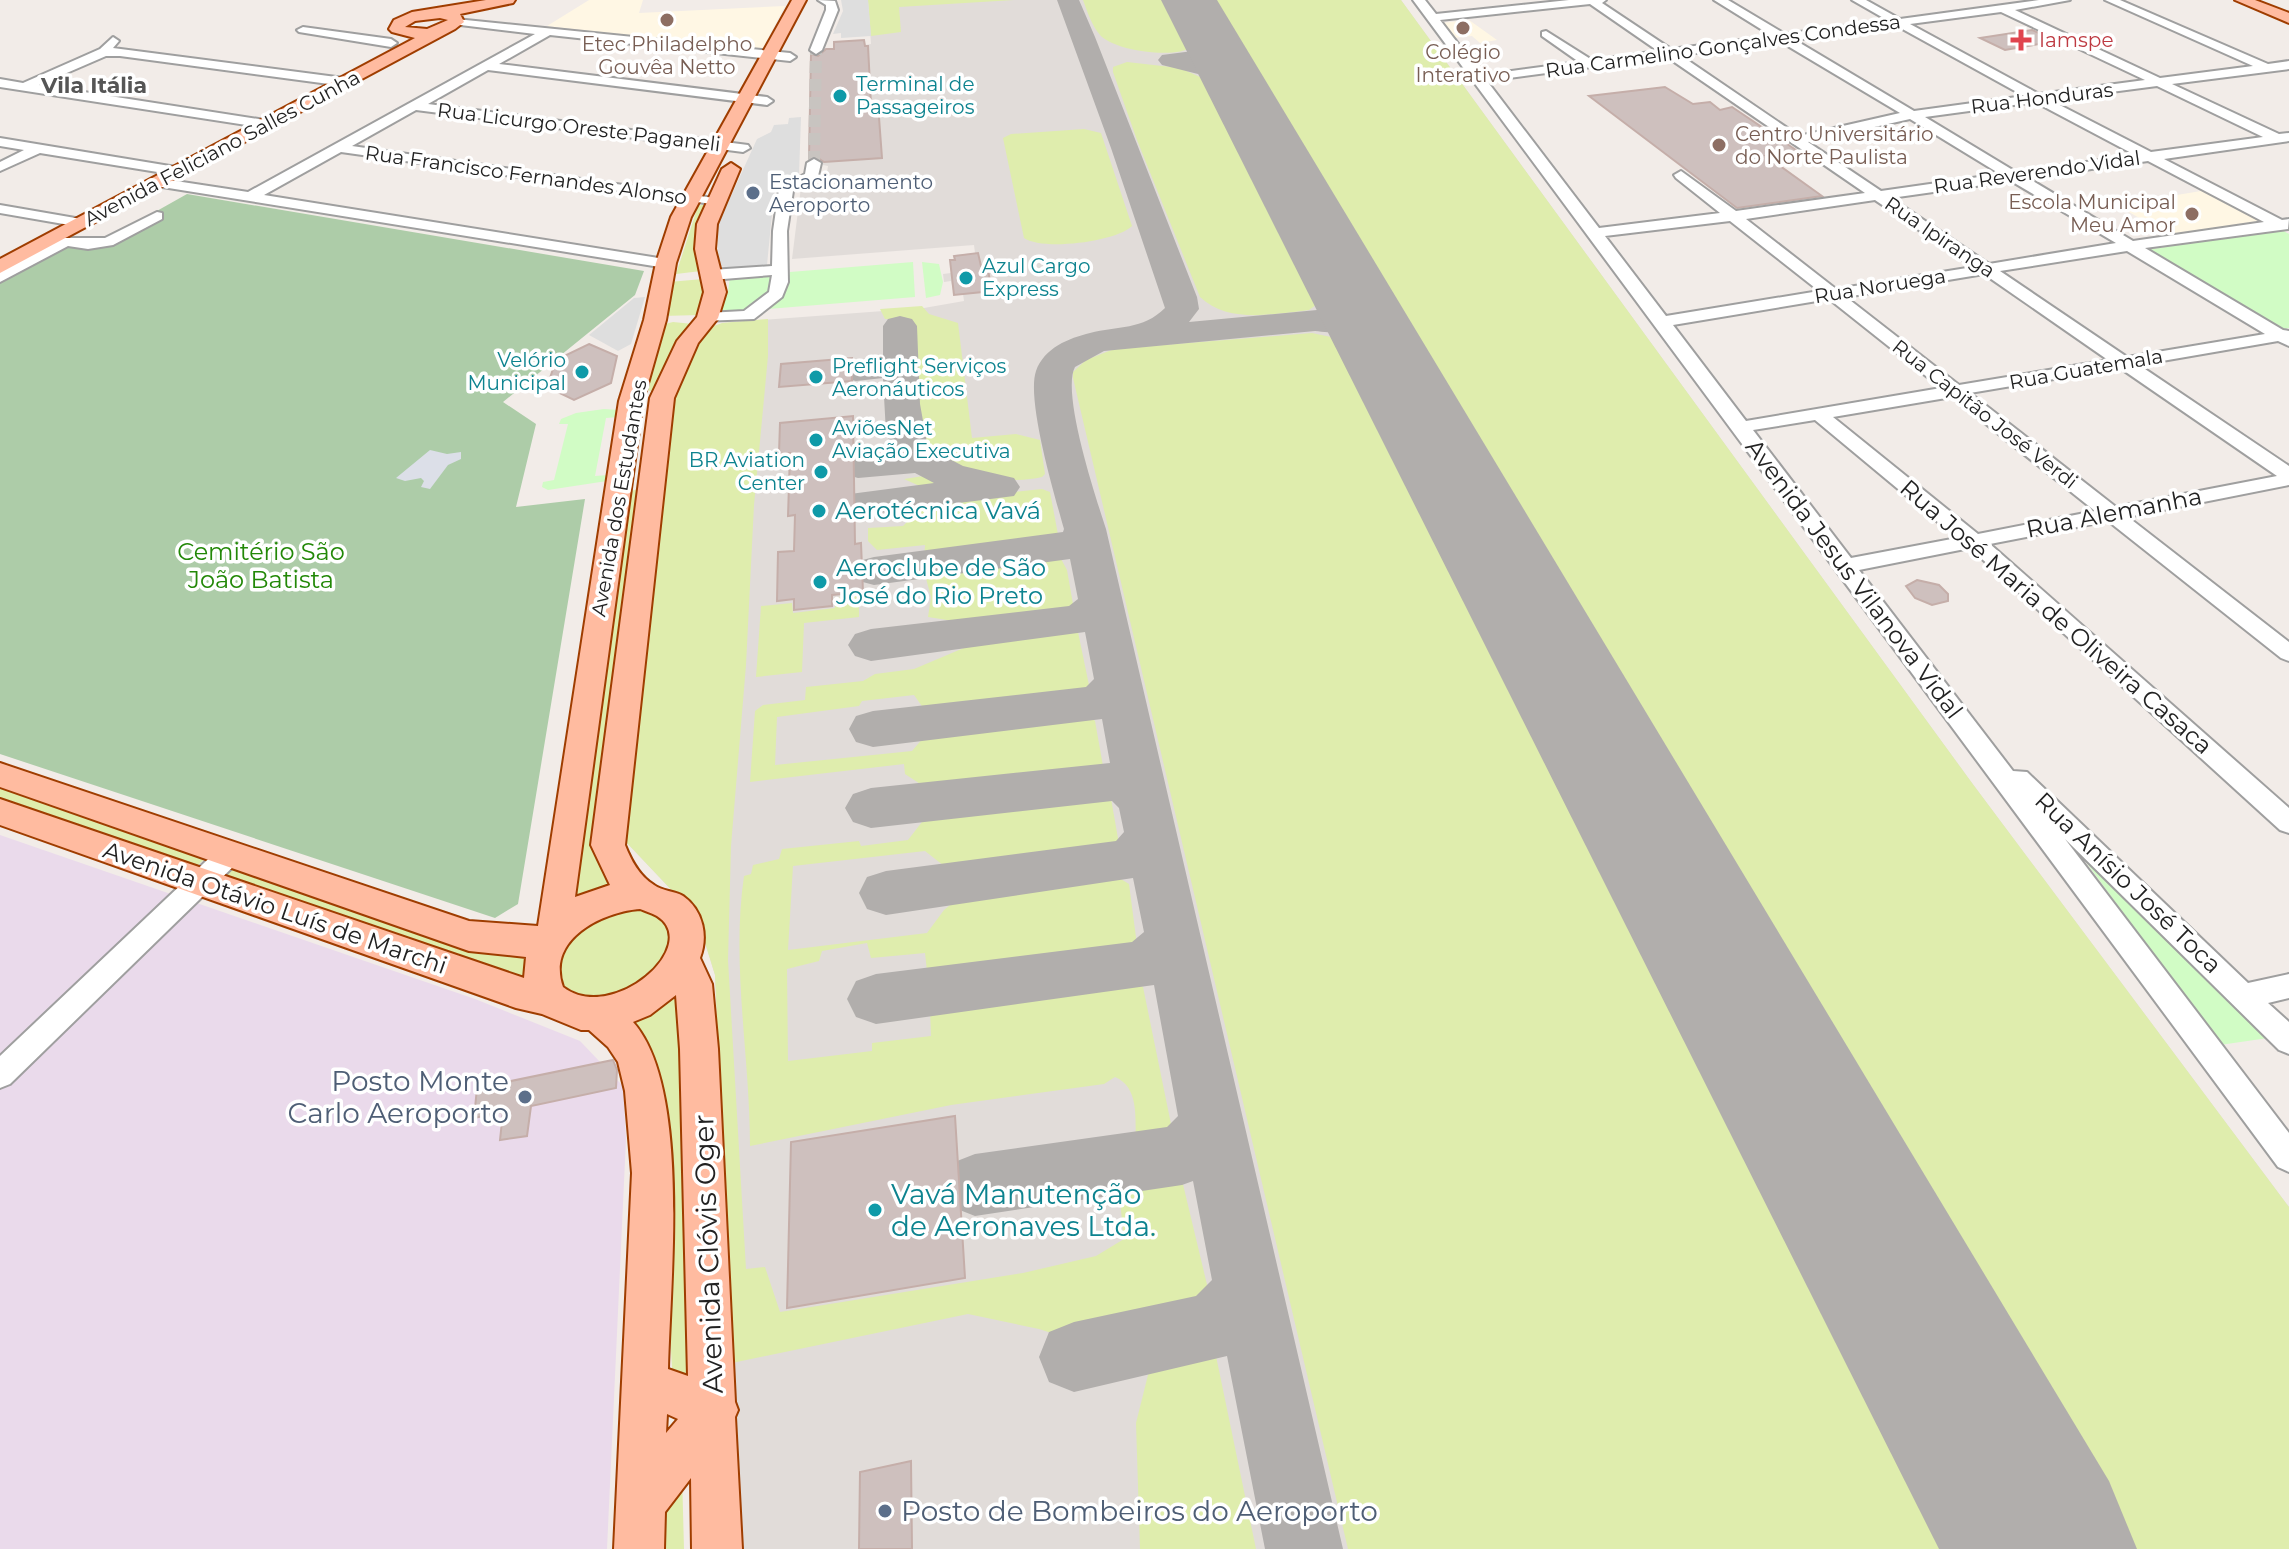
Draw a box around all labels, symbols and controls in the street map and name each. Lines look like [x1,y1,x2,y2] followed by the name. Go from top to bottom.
[1544,9,1902,83] street label: Rua Carmelino Gonçalves Condessa
[658,11,676,29] marker: Etec Philadelpho Gouvêa Netto
[1454,19,1472,37] marker: Colégio Interativo
[2039,28,2113,52] place label: Iamspe
[2010,29,2032,51] marker: Iamspe
[582,32,752,79] place label: Etec Philadelpho Gouvêa Netto
[1416,40,1510,87] place label: Colégio Interativo
[80,65,364,231] street label: Avenida Feliciano Salles Cunha
[40,72,147,99] district label: Vila Itália
[856,72,975,119] place label: Terminal de Passageiros
[1970,77,2115,119] street label: Rua Honduras
[831,87,849,105] marker: Terminal de Passageiros
[436,98,722,156] street label: Rua Licurgo Oreste Paganeli
[1735,122,1934,169] place label: Centro Universitário do Norte Paulista
[1710,136,1728,154] marker: Centro Universitário do Norte Paulista
[363,141,689,209] street label: Rua Francisco Fernandes Alonso
[1932,146,2142,198] street label: Rua Reverendo Vidal
[769,170,933,217] place label: Estacionamento Aeroporto
[744,184,762,202] marker: Estacionamento Aeroporto
[2008,190,2176,237] place label: Escola Municipal Meu Amor
[1880,191,2000,283] street label: Rua Ipiranga
[2183,205,2201,223] marker: Escola Municipal Meu Amor
[982,254,1090,301] place label: Azul Cargo Express
[1813,264,1947,308] street label: Rua Noruega
[957,269,975,287] marker: Azul Cargo Express
[1888,334,2082,494] street label: Rua Capitão José Verdi
[2007,344,2165,394] street label: Rua Guatemala
[467,348,566,395] place label: Velório Municipal
[832,354,1006,401] place label: Preflight Serviços Aeronáuticos
[573,363,591,381] marker: Velório Municipal
[807,368,825,386] marker: Preflight Serviços Aeronáuticos
[586,377,652,618] street label: Avenida dos Estudantes
[832,416,1011,463] place label: AviõesNet Aviação Executiva
[807,431,825,449] marker: AviõesNet Aviação Executiva
[1740,433,1969,724] street label: Avenida Jesus Vilanova Vidal
[689,448,805,495] place label: BR Aviation Center
[812,463,830,481] marker: BR Aviation Center
[1894,473,2218,760] street label: Rua José Maria de Oliveira Casaca
[2024,481,2204,544] street label: Rua Alemanha
[835,496,1041,525] place label: Aerotécnica Vavá
[810,502,828,520] marker: Aerotécnica Vavá
[177,537,345,594] park label: Cemitério São João Batista
[835,553,1046,610] place label: Aeroclube de São José do Rio Preto
[811,573,829,591] marker: Aeroclube de São José do Rio Preto
[2029,786,2228,979] street label: Rua Anísio José Toca
[100,835,451,980] street label: Avenida Otávio Luís de Marchi
[288,1064,509,1130] place label: Posto Monte Carlo Aeroporto
[516,1088,534,1106] marker: Posto Monte Carlo Aeroporto
[686,1114,730,1394] street label: Avenida Clóvis Oger
[891,1177,1156,1243] place label: Vavá Manutenção de Aeronaves Ltda.
[866,1201,884,1219] marker: Vavá Manutenção de Aeronaves Ltda.
[901,1494,1378,1528] place label: Posto de Bombeiros do Aeroporto
[876,1502,894,1520] marker: Posto de Bombeiros do Aeroporto

